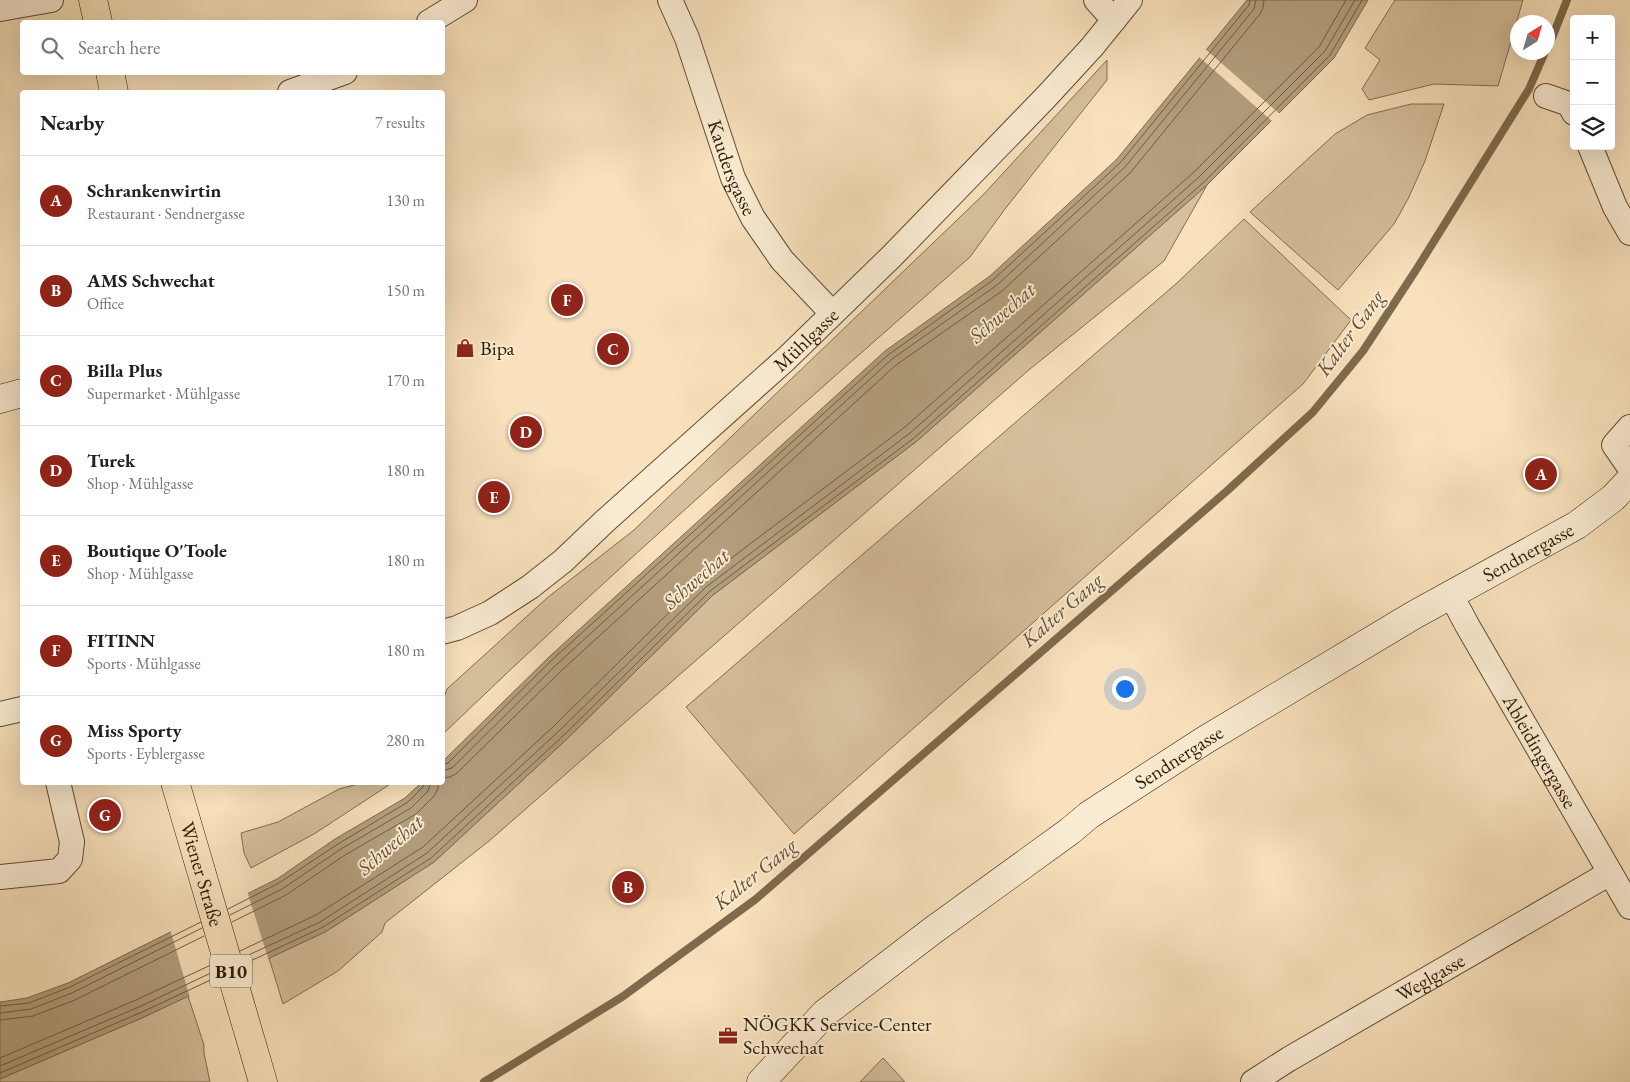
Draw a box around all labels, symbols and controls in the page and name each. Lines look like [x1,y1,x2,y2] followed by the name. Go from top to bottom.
[1510,15,1555,60] north arrow
[1570,15,1615,150] map controls
[1570,15,1615,60] button: +
[20,20,445,75] search box
[38,34,66,62] icon: search
[78,35,160,60] text: Search here
[1570,60,1615,105] button: −
[1570,105,1615,150] button: layers
[40,109,104,136] text: Nearby
[375,112,425,133] text: 7 results
[702,117,763,220] street label: Kaudersgasse
[87,178,221,203] text: Schrankenwirtin
[50,190,62,211] text: A
[386,190,425,211] text: 130 m
[87,203,245,224] text: Restaurant · Sendnergasse
[87,268,215,293] text: AMS Schwechat
[962,276,1041,349] water label: Schwechat
[51,280,61,301] text: B
[386,280,425,301] text: 150 m
[551,281,583,319] pin: F
[1309,283,1391,382] water label: Kalter Gang
[87,293,124,314] text: Office
[768,302,844,377] street label: Mühlgasse
[597,330,629,368] pin: C
[480,335,515,361] place label: Bipa
[454,337,476,359] shop icon: Bipa
[87,358,162,383] text: Billa Plus
[50,370,62,391] text: C
[386,370,425,391] text: 170 m
[87,383,240,404] text: Supermarket · Mühlgasse
[510,413,542,451] pin: D
[87,448,135,473] text: Turek
[1525,455,1557,493] pin: A
[50,460,62,481] text: D
[386,460,425,481] text: 180 m
[87,473,193,494] text: Shop · Mühlgasse
[478,478,510,516] pin: E
[1478,516,1578,588] street label: Sendnergasse
[87,538,227,563] text: Boutique O'Toole
[656,542,735,615] water label: Schwechat
[51,550,61,571] text: E
[386,550,425,571] text: 180 m
[87,563,193,584] text: Shop · Mühlgasse
[1014,566,1109,653] water label: Kalter Gang
[87,628,155,653] text: FITINN
[52,640,60,661] text: F
[386,640,425,661] text: 180 m
[87,653,201,674] text: Sports · Mühlgasse
[1112,676,1138,702] your location
[1496,689,1583,813] street label: Ableidingergasse
[87,718,182,743] text: Miss Sporty
[1130,719,1228,795] street label: Sendnergasse
[50,730,62,751] text: G
[386,730,425,751] text: 280 m
[87,743,205,764] text: Sports · Eyblergasse
[89,796,121,834] pin: G
[350,808,429,881] water label: Schwechat
[174,819,230,930] street label: Wiener Straße
[707,831,803,916] water label: Kalter Gang
[612,868,644,906] pin: B
[1391,947,1469,1007] street label: Weglgasse
[210,954,252,988] road number: B10
[743,1011,932,1060] place label: NÖGKK Service-Center Schwechat
[717,1025,739,1047] office icon: NÖGKK Service-Center Schwechat

